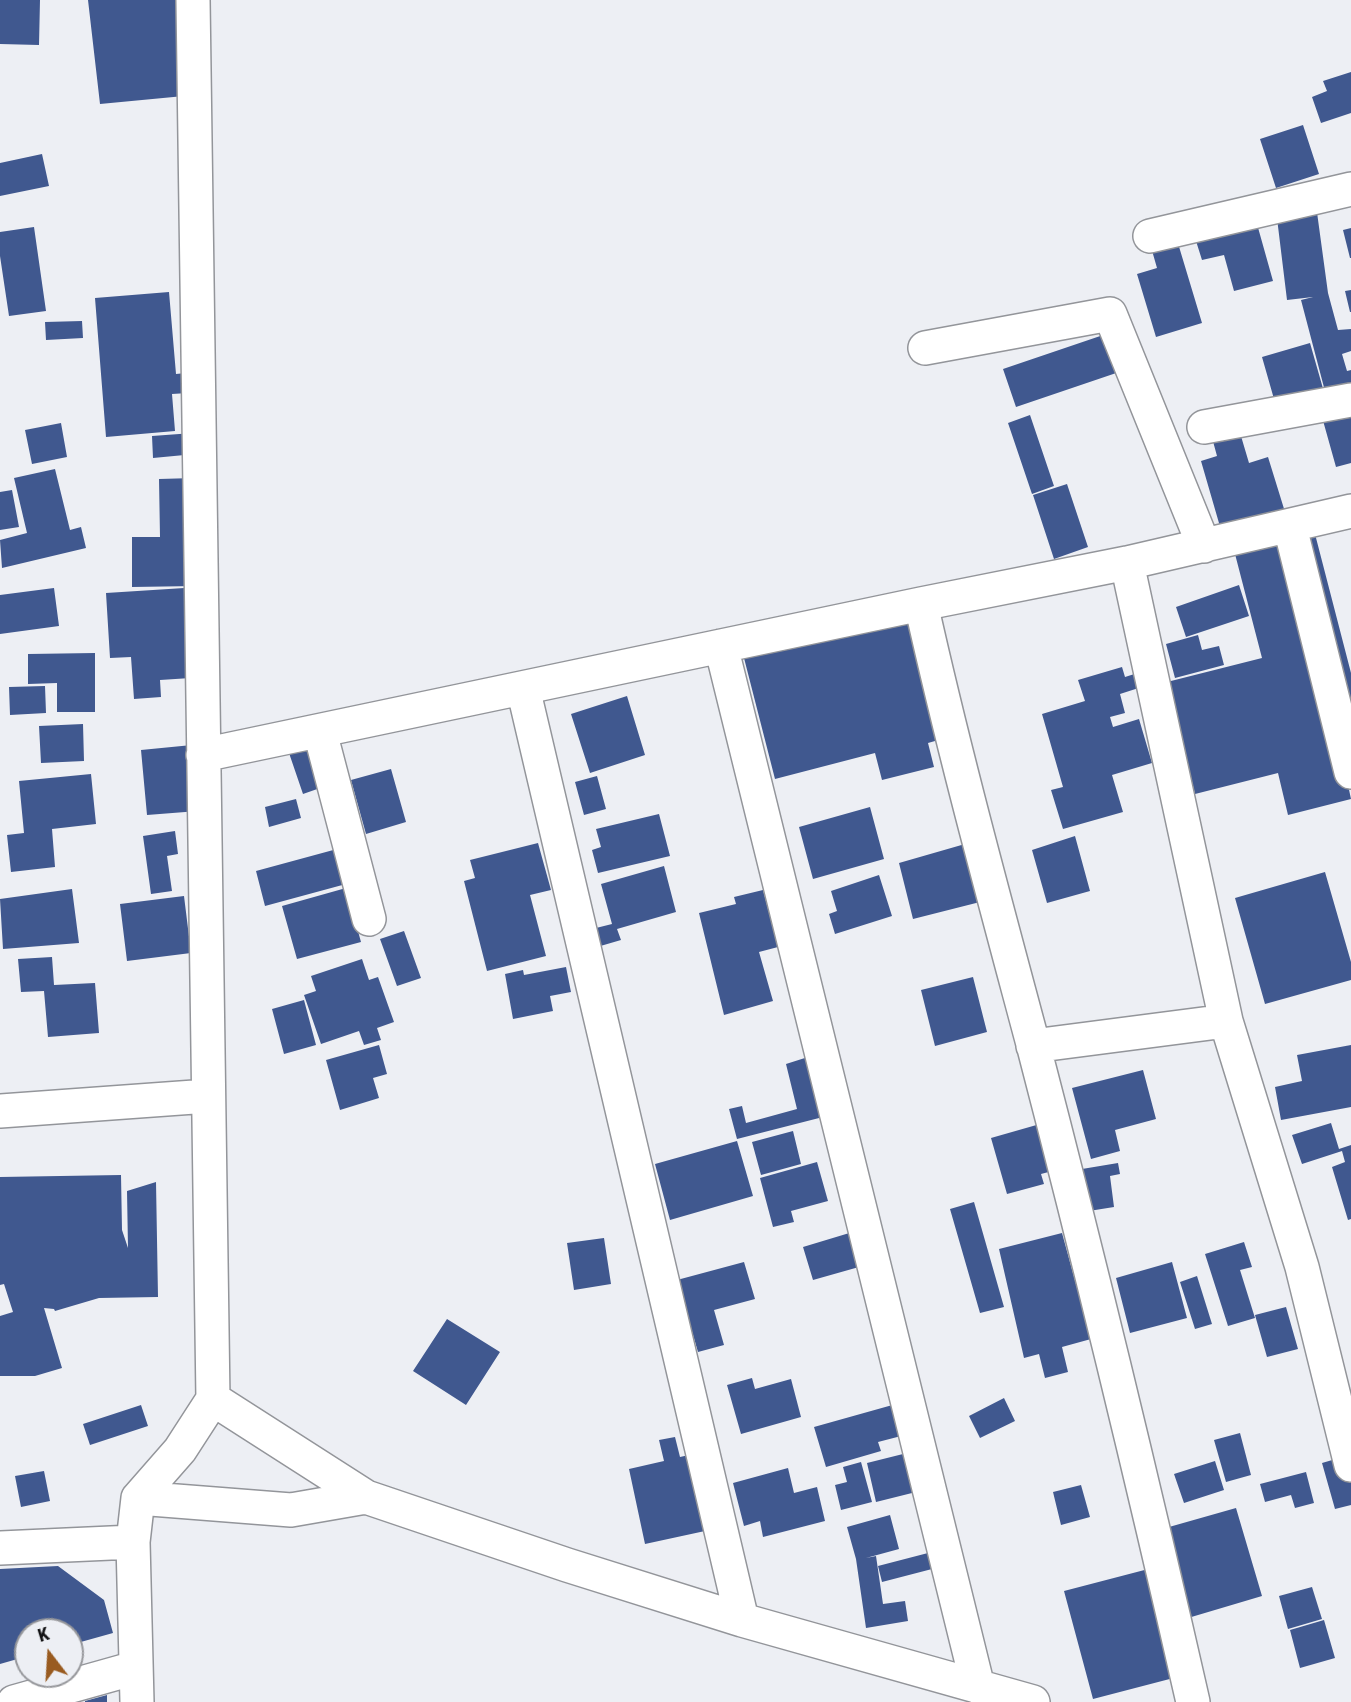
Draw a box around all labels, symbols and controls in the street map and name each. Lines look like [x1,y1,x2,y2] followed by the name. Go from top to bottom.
[14,1618,84,1688] north arrow
[35,1622,52,1647] text: K

